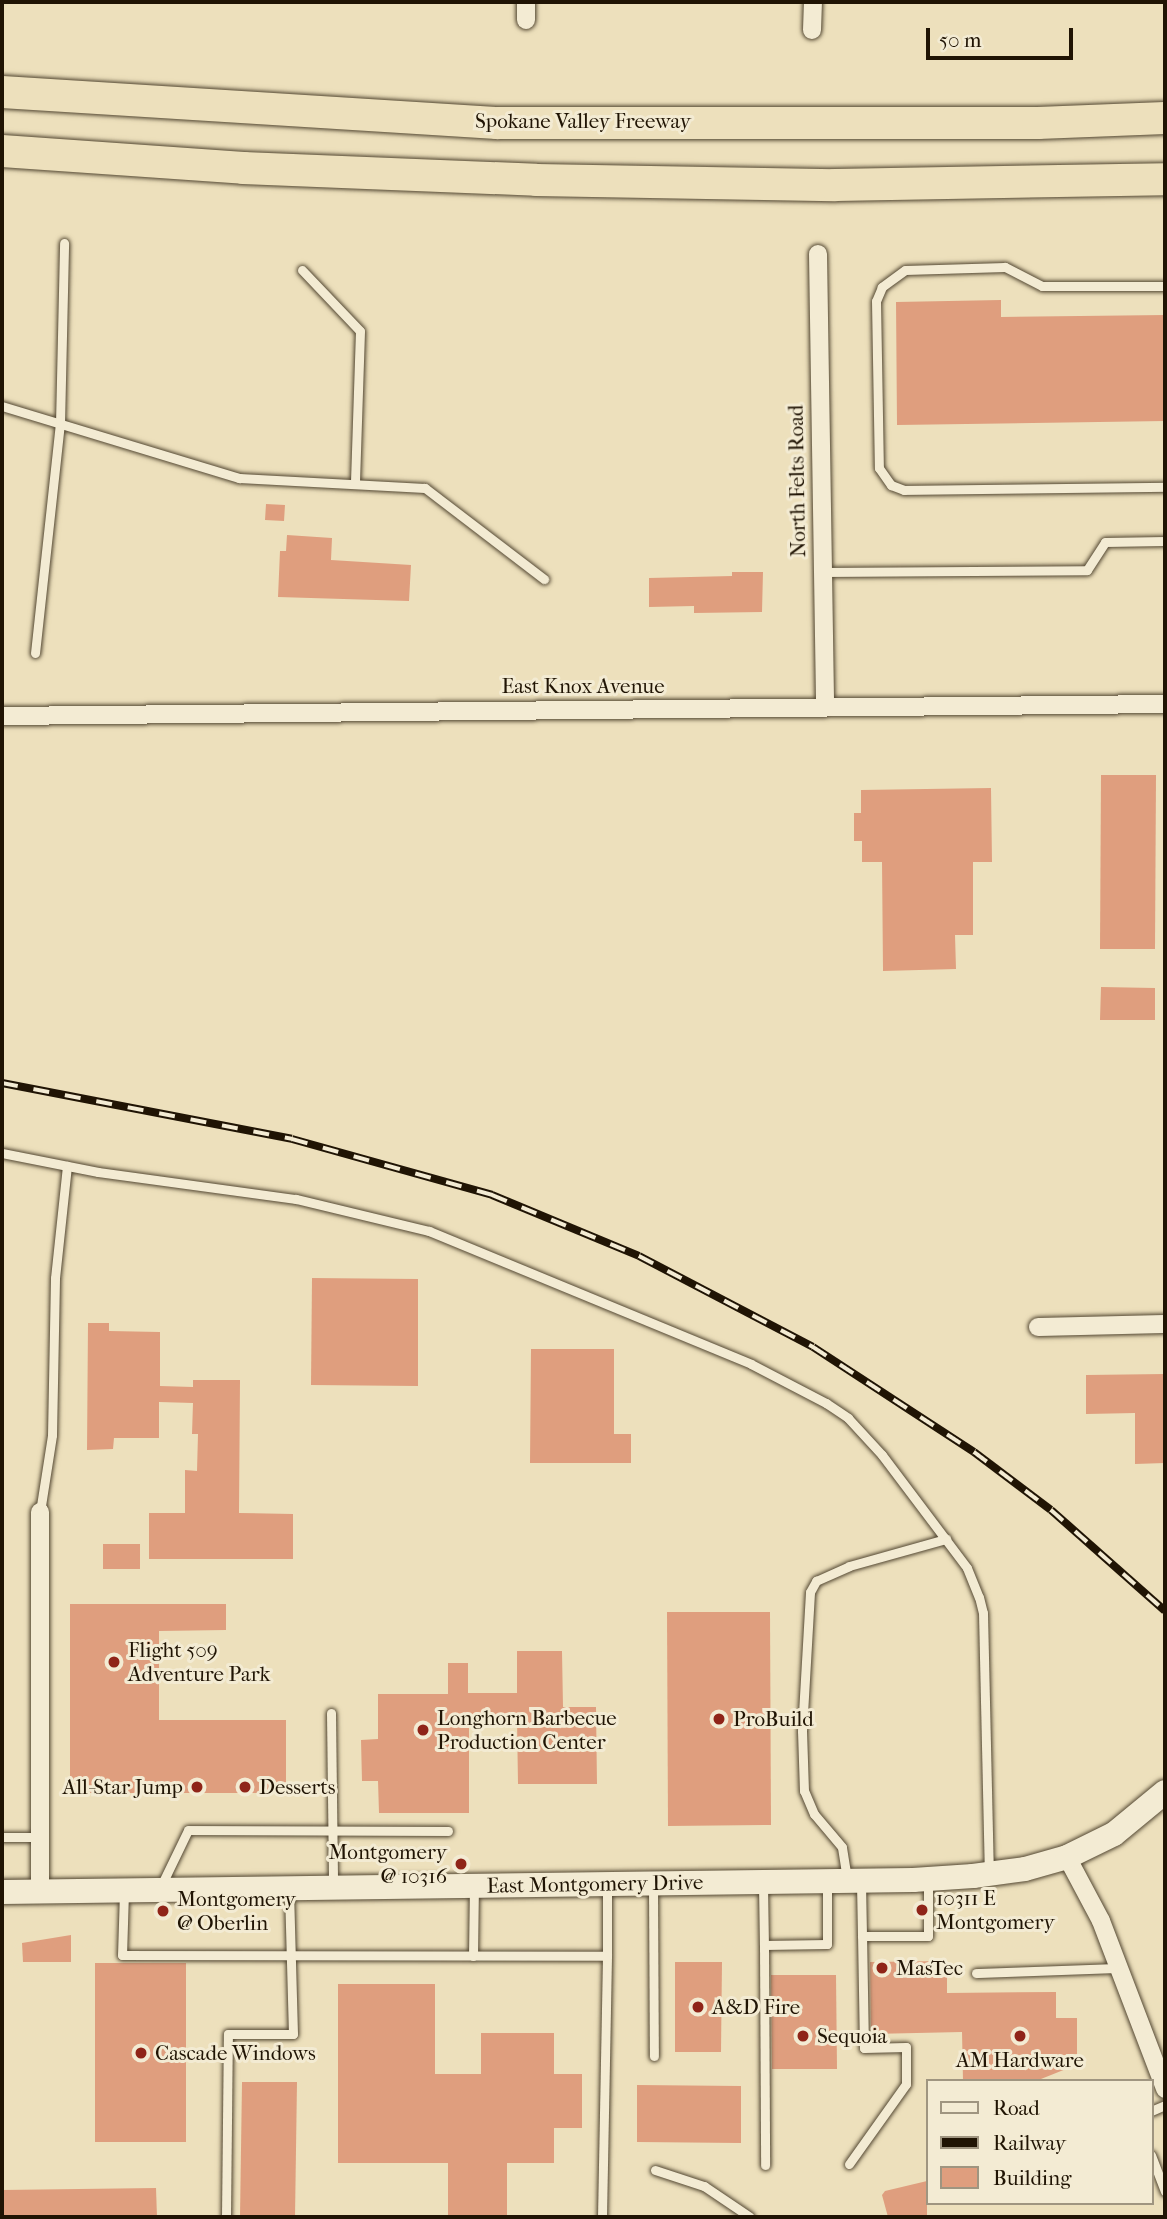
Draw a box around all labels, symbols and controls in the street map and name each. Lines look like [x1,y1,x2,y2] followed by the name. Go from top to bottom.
[929,14,1076,58] scale bar
[939,28,982,52] text: 50 m
[475,108,691,134] street label: Spokane Valley Freeway
[783,405,811,557] street label: North Felts Road
[501,673,665,699] street label: East Knox Avenue
[128,1637,270,1687] place label: Flight 509 Adventure Park
[106,1654,122,1670] marker: Flight 509 Adventure Park
[437,1705,617,1755] place label: Longhorn Barbecue Production Center
[733,1706,814,1732] place label: ProBuild
[711,1711,727,1727] marker: ProBuild
[415,1722,431,1738] marker: Longhorn Barbecue Production Center
[63,1774,183,1800] place label: All-Star Jump
[259,1774,336,1800] place label: Desserts
[189,1779,205,1795] marker: All-Star Jump
[237,1779,253,1795] marker: Desserts
[328,1839,447,1889] place label: Montgomery @ 10316
[453,1856,469,1872] marker: Montgomery @ 10316
[486,1870,704,1898] street label: East Montgomery Drive
[936,1885,1055,1935] place label: 10311 E Montgomery
[177,1886,296,1936] place label: Montgomery @ Oberlin
[914,1902,930,1918] marker: 10311 E Montgomery
[155,1903,171,1919] marker: Montgomery @ Oberlin
[896,1955,963,1981] place label: MasTec
[874,1960,890,1976] marker: MasTec
[712,1994,800,2020] place label: A&D Fire
[690,1999,706,2015] marker: A&D Fire
[817,2023,887,2049] place label: Sequoia
[795,2028,811,2044] marker: Sequoia
[1012,2028,1028,2044] marker: AM Hardware
[155,2040,316,2066] place label: Cascade Windows
[133,2045,149,2061] marker: Cascade Windows
[956,2047,1084,2073] place label: AM Hardware
[926,2079,1153,2205] legend
[993,2096,1040,2120] text: Road
[993,2131,1066,2155] text: Railway
[993,2166,1071,2190] text: Building

